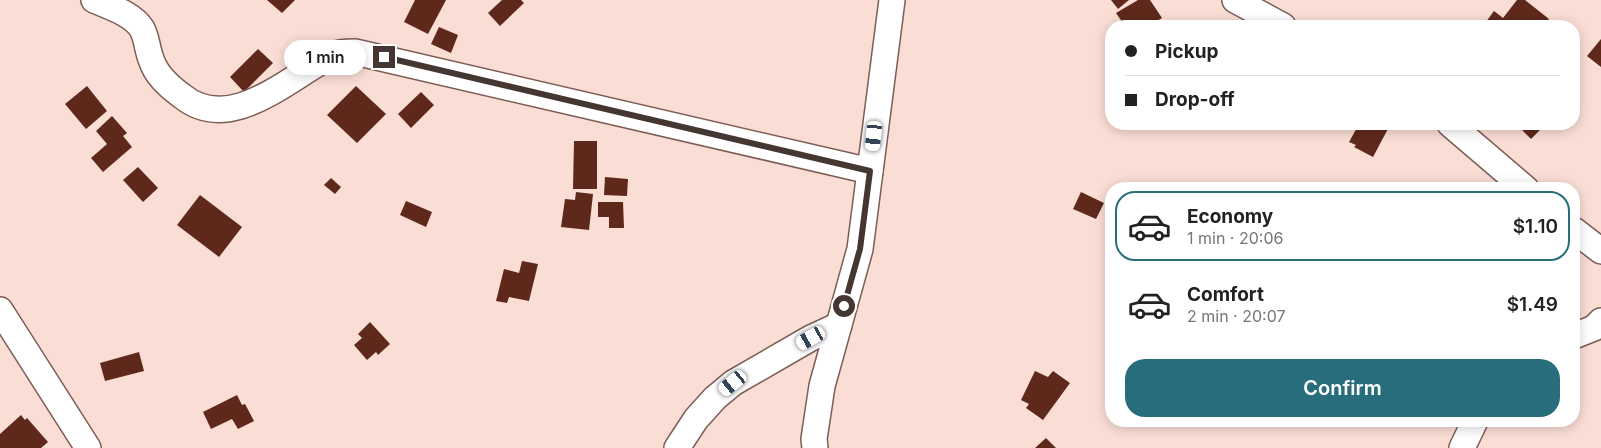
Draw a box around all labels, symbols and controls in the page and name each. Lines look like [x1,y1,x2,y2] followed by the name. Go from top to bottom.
[284,40,366,74] callout: 1 min
[1155,40,1218,63] text: Pickup
[373,46,395,68] route end
[305,47,345,67] text: 1 min
[1155,88,1235,111] text: Drop-off
[864,120,883,152] car
[1127,204,1172,249] icon: car
[1187,205,1273,228] text: Economy
[1513,215,1558,238] text: $1.10
[1187,228,1283,248] text: 1 min · 20:06
[1127,282,1172,327] icon: car
[1187,283,1264,306] text: Comfort
[1507,293,1558,316] text: $1.49
[833,295,855,317] route start
[1187,306,1286,326] text: 2 min · 20:07
[794,324,827,352] car
[1125,359,1560,417] button: Confirm
[716,368,749,398] car

